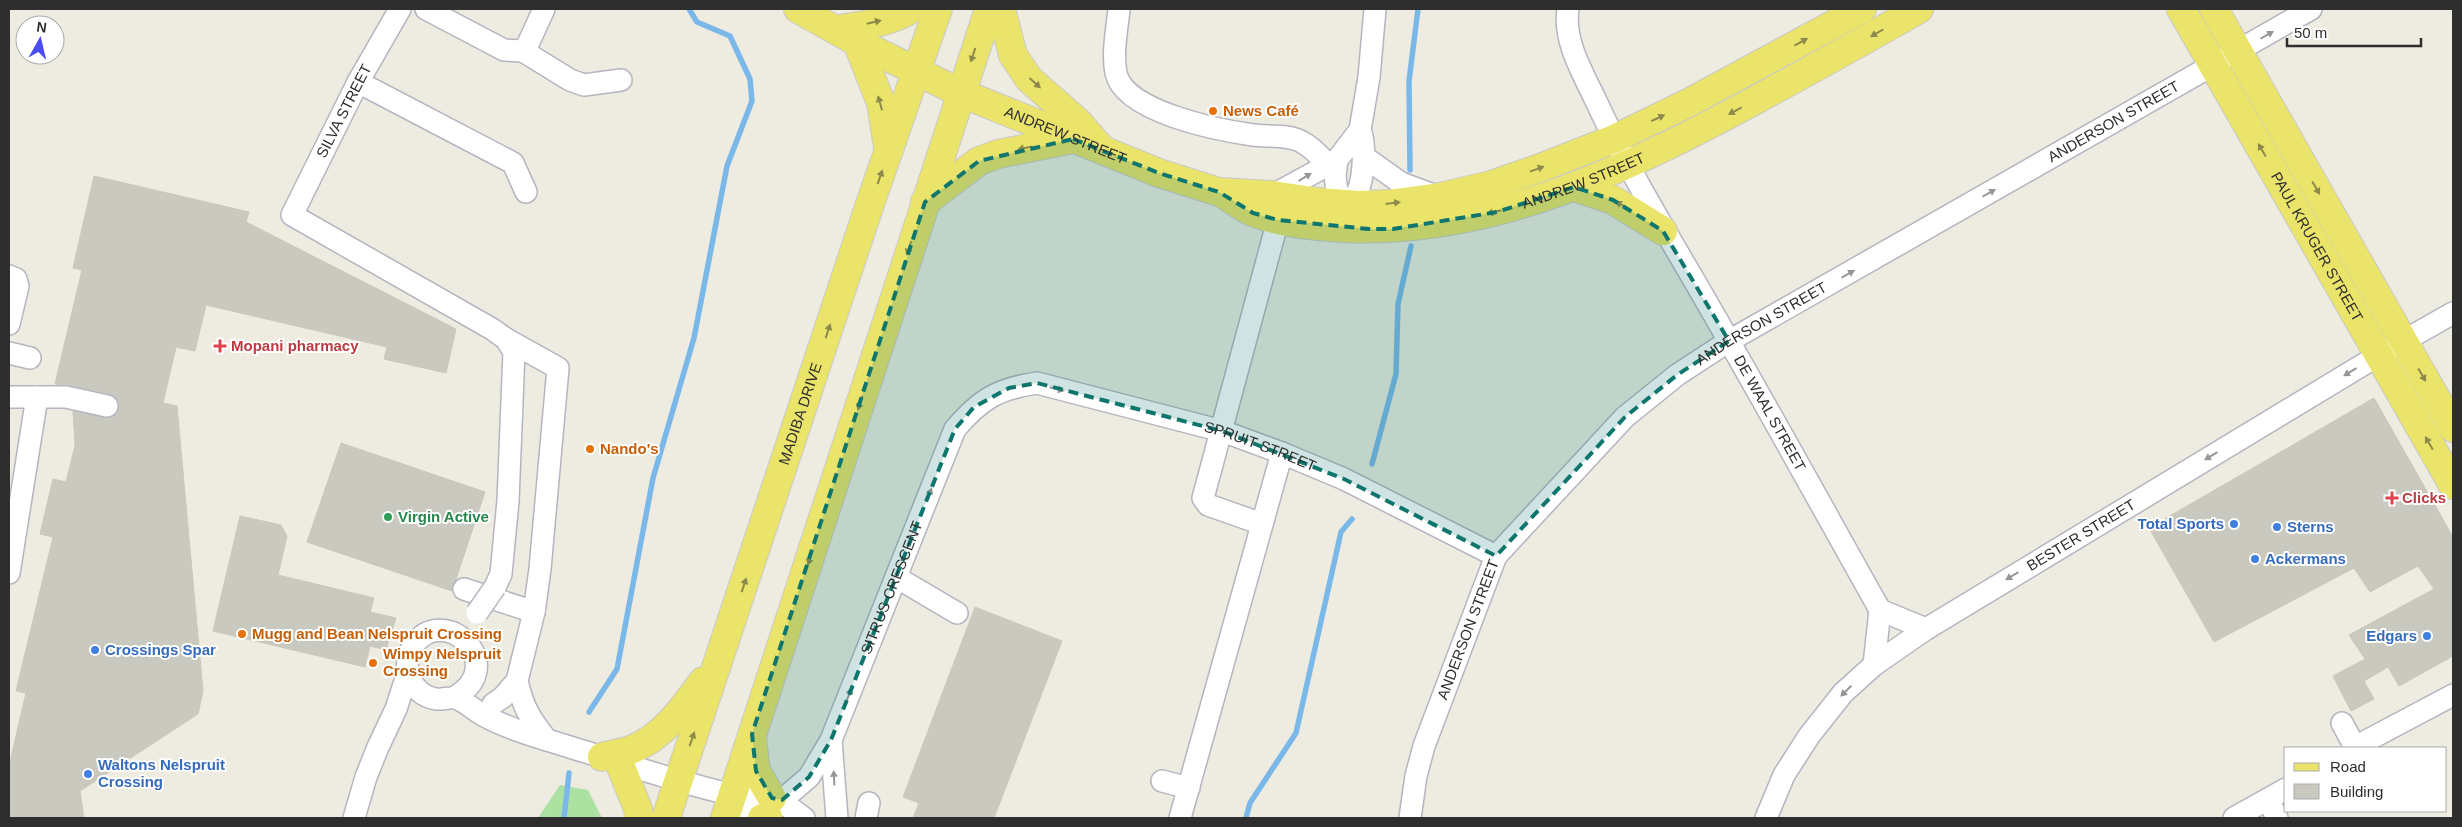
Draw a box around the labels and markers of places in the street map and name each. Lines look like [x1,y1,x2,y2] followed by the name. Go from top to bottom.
[1223,102,1299,119] place label: News Café
[1207,105,1219,117] marker: News Café
[231,337,359,354] place label: Mopani pharmacy
[213,339,227,353] marker: Mopani pharmacy
[600,440,659,457] place label: Nando's
[584,443,596,455] marker: Nando's
[2402,489,2446,506] place label: Clicks
[2386,492,2398,504] marker: Clicks
[398,508,489,525] place label: Virgin Active
[382,511,394,523] marker: Virgin Active
[2138,515,2224,532] place label: Total Sports
[2228,518,2240,530] marker: Total Sports
[2287,518,2334,535] place label: Sterns
[2271,521,2283,533] marker: Sterns
[2265,550,2346,567] place label: Ackermans
[2249,553,2261,565] marker: Ackermans
[252,625,502,642] place label: Mugg and Bean Nelspruit Crossing
[2366,627,2417,644] place label: Edgars
[236,628,248,640] marker: Mugg and Bean Nelspruit Crossing
[2421,630,2433,642] marker: Edgars
[105,641,216,658] place label: Crossings Spar
[89,644,101,656] marker: Crossings Spar
[383,645,501,679] place label: Wimpy Nelspruit Crossing
[367,657,379,669] marker: Wimpy Nelspruit Crossing
[98,756,225,790] place label: Waltons Nelspruit Crossing
[82,768,94,780] marker: Waltons Nelspruit Crossing

